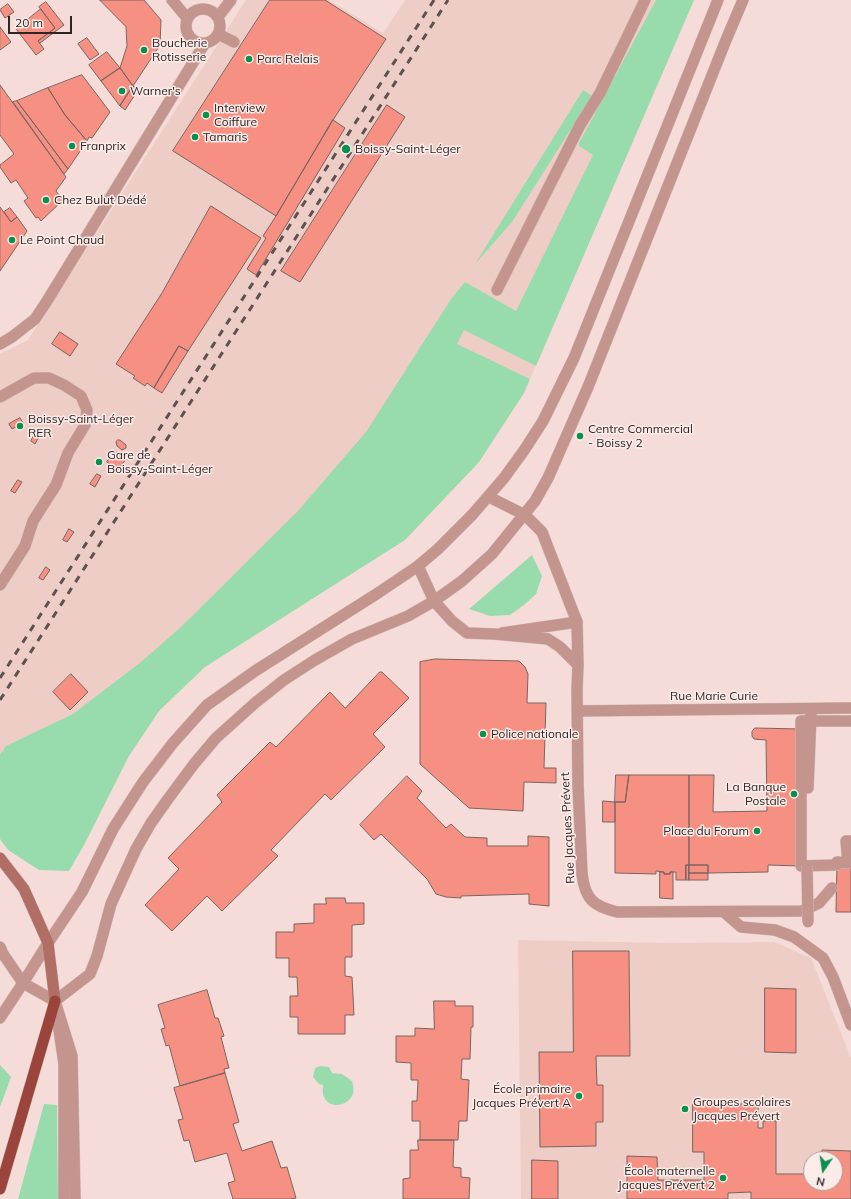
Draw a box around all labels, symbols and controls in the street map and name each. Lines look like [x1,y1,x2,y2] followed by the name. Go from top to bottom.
[10,8,74,34] scale bar
[15,15,43,30] text: 20 m
[152,36,207,64] place label: Boucherie Rotisserie
[139,45,149,55] marker: Boucherie Rotisserie
[257,52,319,66] place label: Parc Relais
[244,54,254,64] marker: Parc Relais
[130,84,181,98] place label: Warner's
[117,86,127,96] marker: Warner's
[214,101,266,129] place label: Interview Coiffure
[201,110,211,120] marker: Interview Coiffure
[203,130,247,144] place label: Tamaris
[190,132,200,142] marker: Tamaris
[80,139,126,153] place label: Franprix
[67,141,77,151] marker: Franprix
[355,142,461,156] place label: Boissy-Saint-Léger
[340,143,352,155] marker: Boissy-Saint-Léger
[54,193,147,207] place label: Chez Bulut Dédé
[41,195,51,205] marker: Chez Bulut Dédé
[20,233,104,247] place label: Le Point Chaud
[7,235,17,245] marker: Le Point Chaud
[28,412,134,440] place label: Boissy-Saint-Léger RER
[15,421,25,431] marker: Boissy-Saint-Léger RER
[588,422,693,450] place label: Centre Commercial - Boissy 2
[575,431,585,441] marker: Centre Commercial - Boissy 2
[107,448,213,476] place label: Gare de Boissy-Saint-Léger
[94,457,104,467] marker: Gare de Boissy-Saint-Léger
[670,689,758,703] street label: Rue Marie Curie
[491,727,578,741] place label: Police nationale
[478,729,488,739] marker: Police nationale
[558,772,578,884] street label: Rue Jacques Prévert
[726,780,786,808] place label: La Banque Postale
[789,789,799,799] marker: La Banque Postale
[663,824,749,838] place label: Place du Forum
[752,826,762,836] marker: Place du Forum
[472,1082,571,1110] place label: École primaire Jacques Prévert A
[574,1091,584,1101] marker: École primaire Jacques Prévert A
[693,1095,791,1123] place label: Groupes scolaires Jacques Prévert
[680,1104,690,1114] marker: Groupes scolaires Jacques Prévert
[803,1151,843,1191] north arrow
[618,1164,715,1192] place label: École maternelle Jacques Prévert 2
[718,1173,728,1183] marker: École maternelle Jacques Prévert 2
[815,1174,826,1189] text: N

